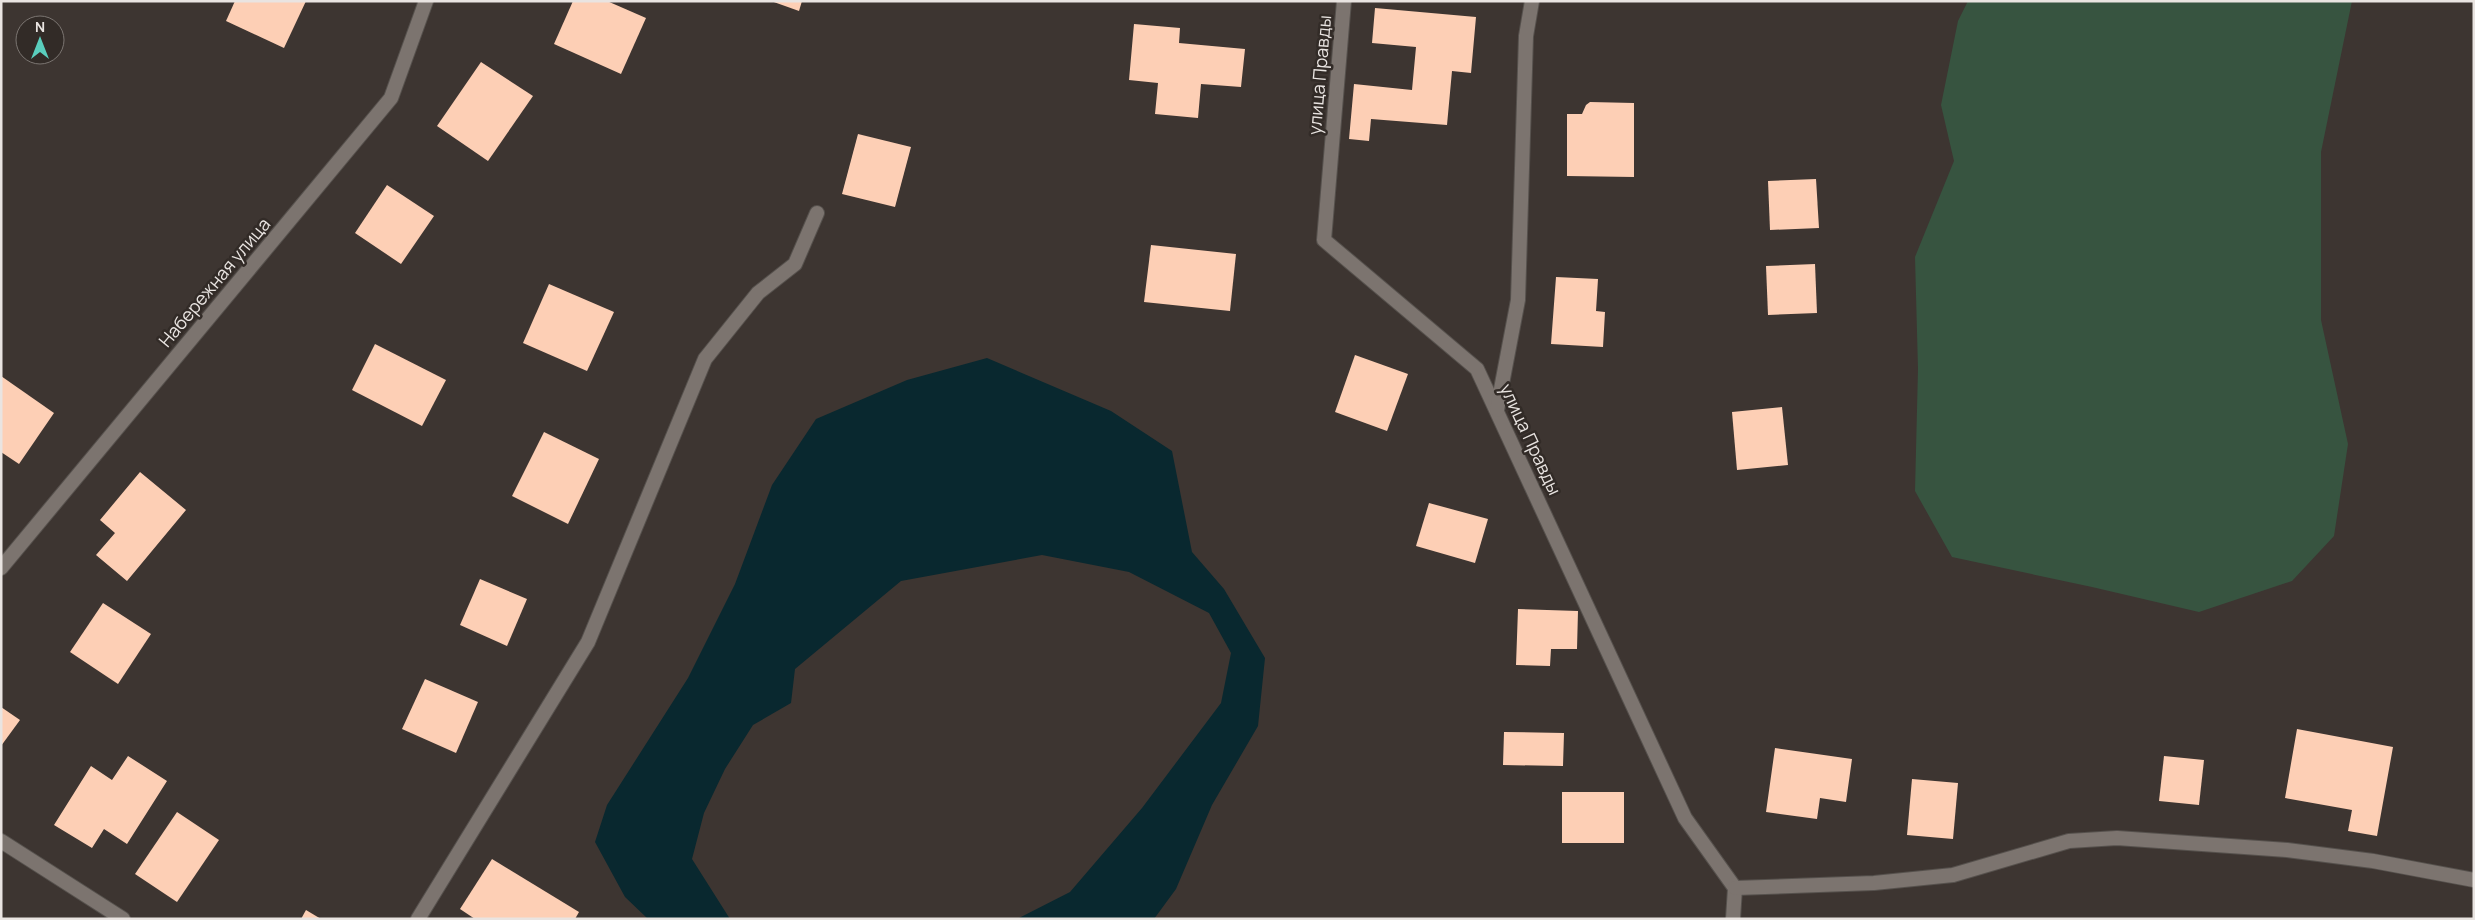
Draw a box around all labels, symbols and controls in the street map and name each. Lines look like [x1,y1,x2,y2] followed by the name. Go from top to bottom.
[1302,14,1336,136] street label: улица Правды
[15,15,65,65] north arrow
[35,17,45,36] text: N
[153,212,275,352] street label: Набережная улица
[1495,380,1567,498] street label: улица Правды

